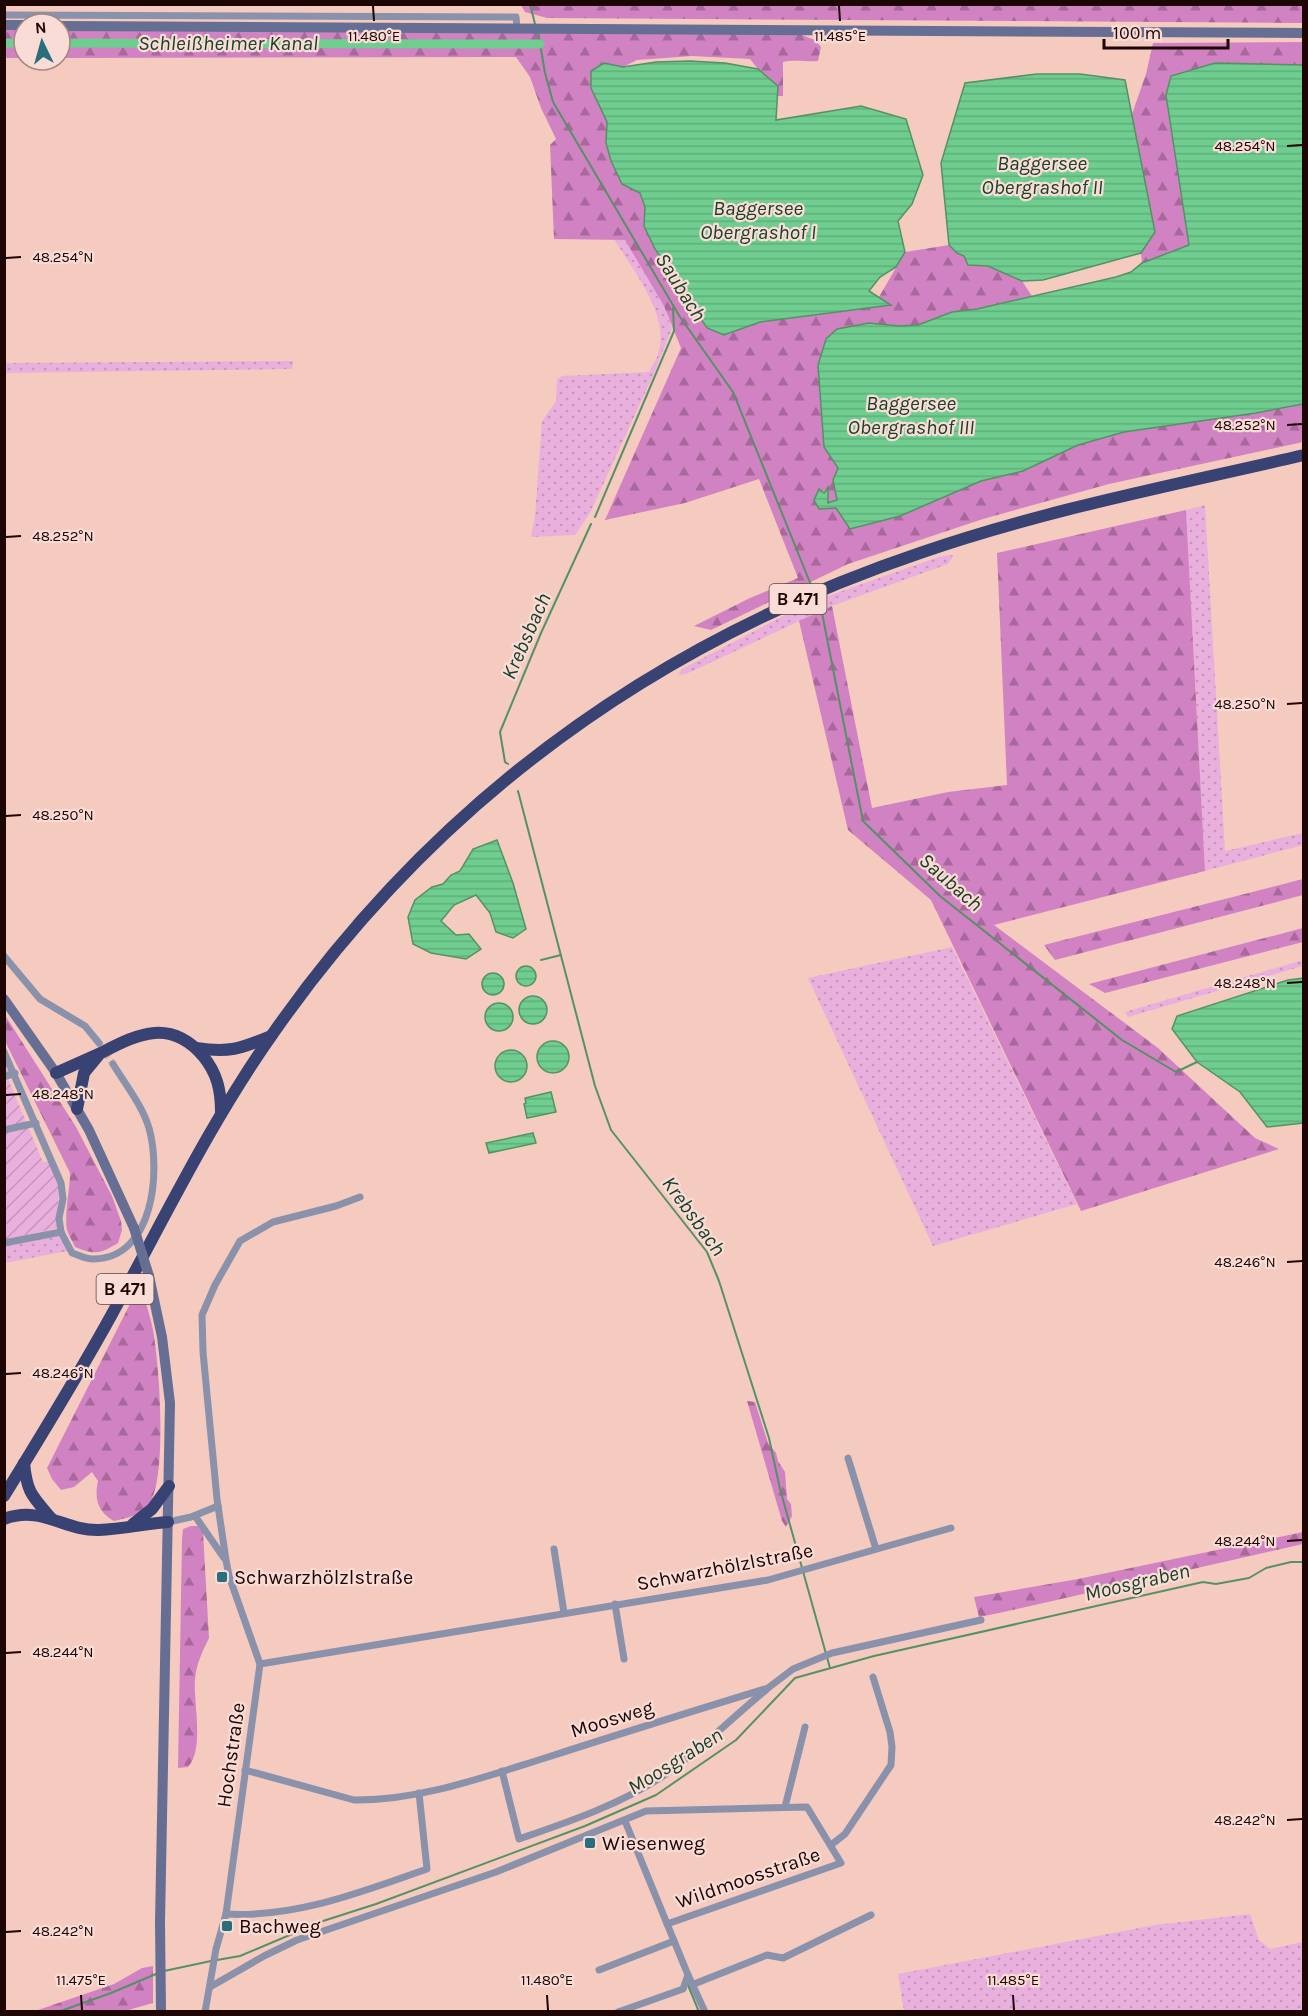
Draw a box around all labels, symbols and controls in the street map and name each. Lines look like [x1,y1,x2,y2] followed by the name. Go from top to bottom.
[12,12,72,72] north arrow
[1104,12,1228,50] scale bar
[34,18,47,38] text: N
[1113,22,1161,44] text: 100 m
[348,27,400,45] text: 11.480°E
[814,27,866,45] text: 11.485°E
[138,31,318,55] water label: Schleißheimer Kanal
[1214,137,1276,155] text: 48.254°N
[981,151,1103,199] water label: Baggersee Obergrashof II
[700,196,816,244] water label: Baggersee Obergrashof I
[32,248,94,266] text: 48.254°N
[651,248,711,326] water label: Saubach
[848,391,974,439] water label: Baggersee Obergrashof III
[1214,416,1276,434] text: 48.252°N
[32,527,94,545] text: 48.252°N
[770,584,826,614] road number: B 471
[496,589,556,683] water label: Krebsbach
[1214,695,1276,713] text: 48.250°N
[32,806,94,824] text: 48.250°N
[914,848,988,916] water label: Saubach
[1214,974,1276,992] text: 48.248°N
[32,1085,94,1103] text: 48.248°N
[657,1172,731,1260] water label: Krebsbach
[1214,1253,1276,1271] text: 48.246°N
[96,1274,154,1304] road number: B 471
[32,1364,94,1382] text: 48.246°N
[1214,1532,1276,1550] text: 48.244°N
[635,1539,815,1595] street label: Schwarzhölzlstraße
[1082,1558,1192,1606] water label: Moosgraben
[234,1566,413,1589] place label: Schwarzhölzlstraße
[215,1570,229,1584] marker: Schwarzhölzlstraße
[32,1643,94,1661] text: 48.244°N
[568,1696,656,1742] street label: Moosweg
[212,1701,250,1809] street label: Hochstraße
[623,1722,727,1800] water label: Moosgraben
[1214,1811,1276,1829] text: 48.242°N
[602,1832,705,1855] place label: Wiesenweg
[583,1836,597,1850] marker: Wiesenweg
[673,1843,823,1913] street label: Wildmoosstraße
[239,1915,321,1938] place label: Bachweg
[220,1919,234,1933] marker: Bachweg
[32,1922,94,1940] text: 48.242°N
[56,1971,106,1989] text: 11.475°E
[521,1971,573,1989] text: 11.480°E
[987,1971,1039,1989] text: 11.485°E

